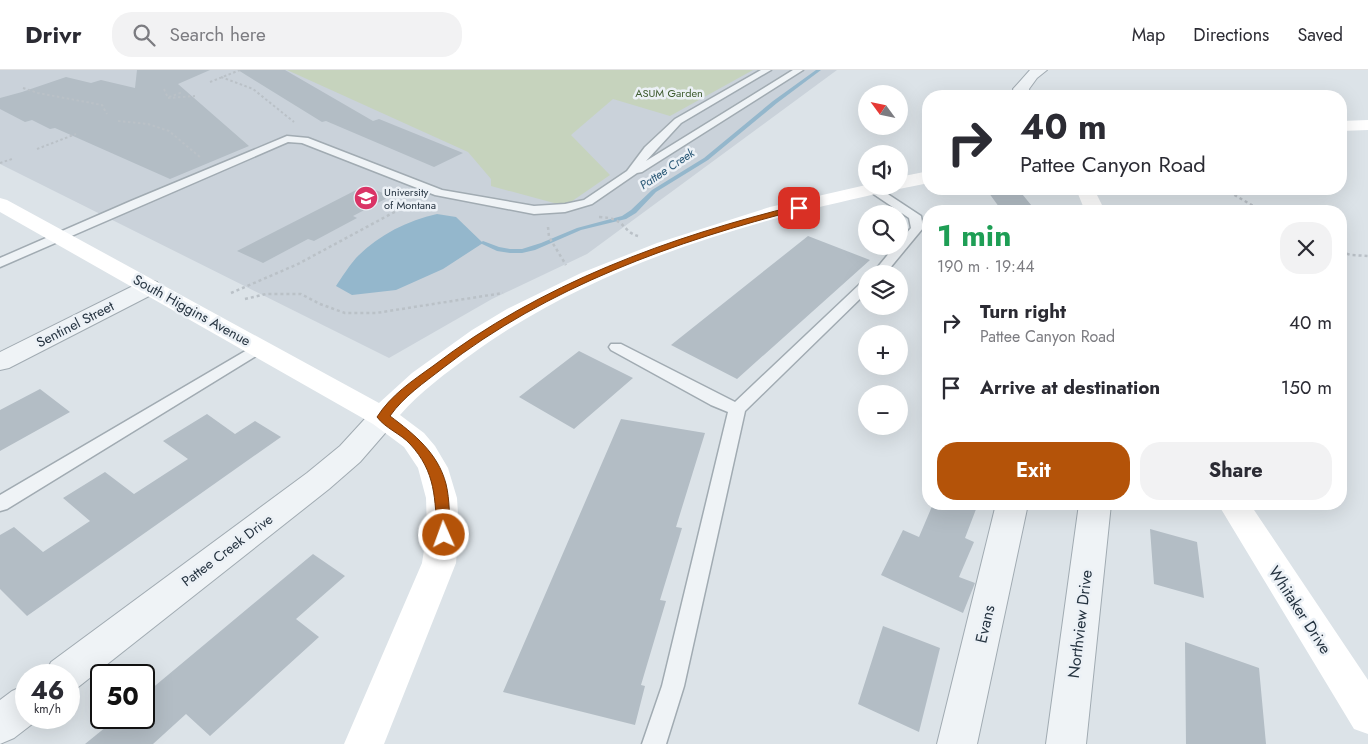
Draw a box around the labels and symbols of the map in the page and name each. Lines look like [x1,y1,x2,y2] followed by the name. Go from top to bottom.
[635,85,703,101] park label: ASUM Garden
[858,85,908,135] north arrow
[636,143,699,194] water label: Pattee Creek
[384,184,436,213] place label: University of Montana
[353,185,379,211] school or university icon: University of Montana
[778,187,820,229] pin
[130,269,254,351] street label: South Higgins Avenue
[33,296,118,352] street label: Sentinel Street
[417,508,469,560] position arrow
[177,509,277,591] street label: Pattee Creek Drive
[1263,561,1337,659] street label: Whitaker Drive
[1062,568,1098,680] street label: Northview Drive
[969,603,1001,645] street label: Evans
[90,664,155,729] speed limit sign: 50

